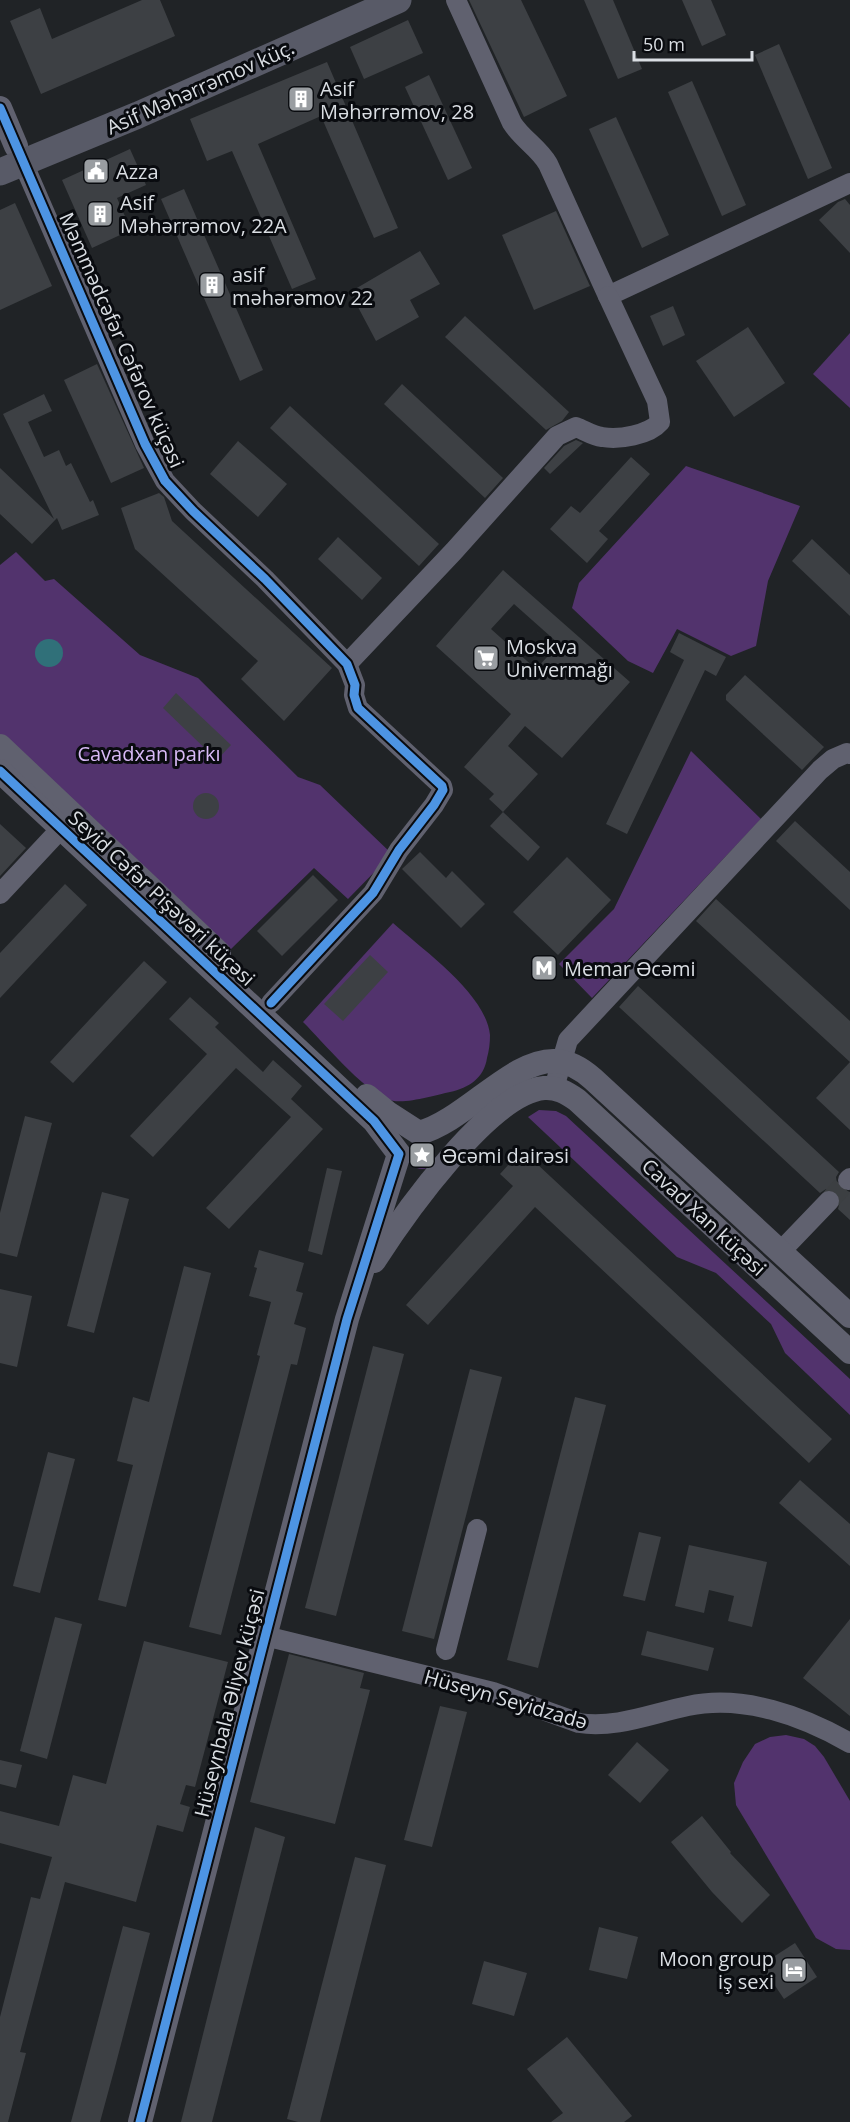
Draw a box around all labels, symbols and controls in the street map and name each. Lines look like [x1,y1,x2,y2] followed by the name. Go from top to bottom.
[634,24,752,62] scale bar
[643,32,685,56] text: 50 m
[102,33,298,141] street label: Asif Məhərrəmov küç.
[320,75,474,125] place label: Asif Məhərrəmov, 28
[286,84,316,114] building icon: Asif Məhərrəmov, 28
[81,156,111,186] public building icon: Azza
[116,158,159,185] place label: Azza
[120,189,287,239] place label: Asif Məhərrəmov, 22A
[85,199,115,229] building icon: Asif Məhərrəmov, 22A
[53,208,191,472] street label: Məmmədcəfər Cəfərov küçəsi
[232,261,373,311] place label: asif məhərəmov 22
[197,270,227,300] building icon: asif məhərəmov 22
[506,633,613,683] place label: Moskva Univermağı
[471,643,501,673] supermarket icon: Moskva Univermağı
[77,740,221,767] park label: Cavadxan parkı
[63,804,261,992] street label: Seyid Cəfər Pişəvəri küçəsi
[529,953,559,983] metro station icon: Memar Əcəmi
[564,955,696,982] place label: Memar Əcəmi
[407,1140,437,1170] place icon: Əcəmi dairəsi
[442,1142,569,1169] place label: Əcəmi dairəsi
[636,1152,772,1282] street label: Cavad Xan küçəsi
[188,1586,270,1820] street label: Hüseynbala Əliyev küçəsi
[421,1663,591,1735] street label: Hüseyn Seyidzadə
[659,1945,774,1995] place label: Moon group iş sexi
[779,1955,809,1985] hotel icon: Moon group iş sexi

